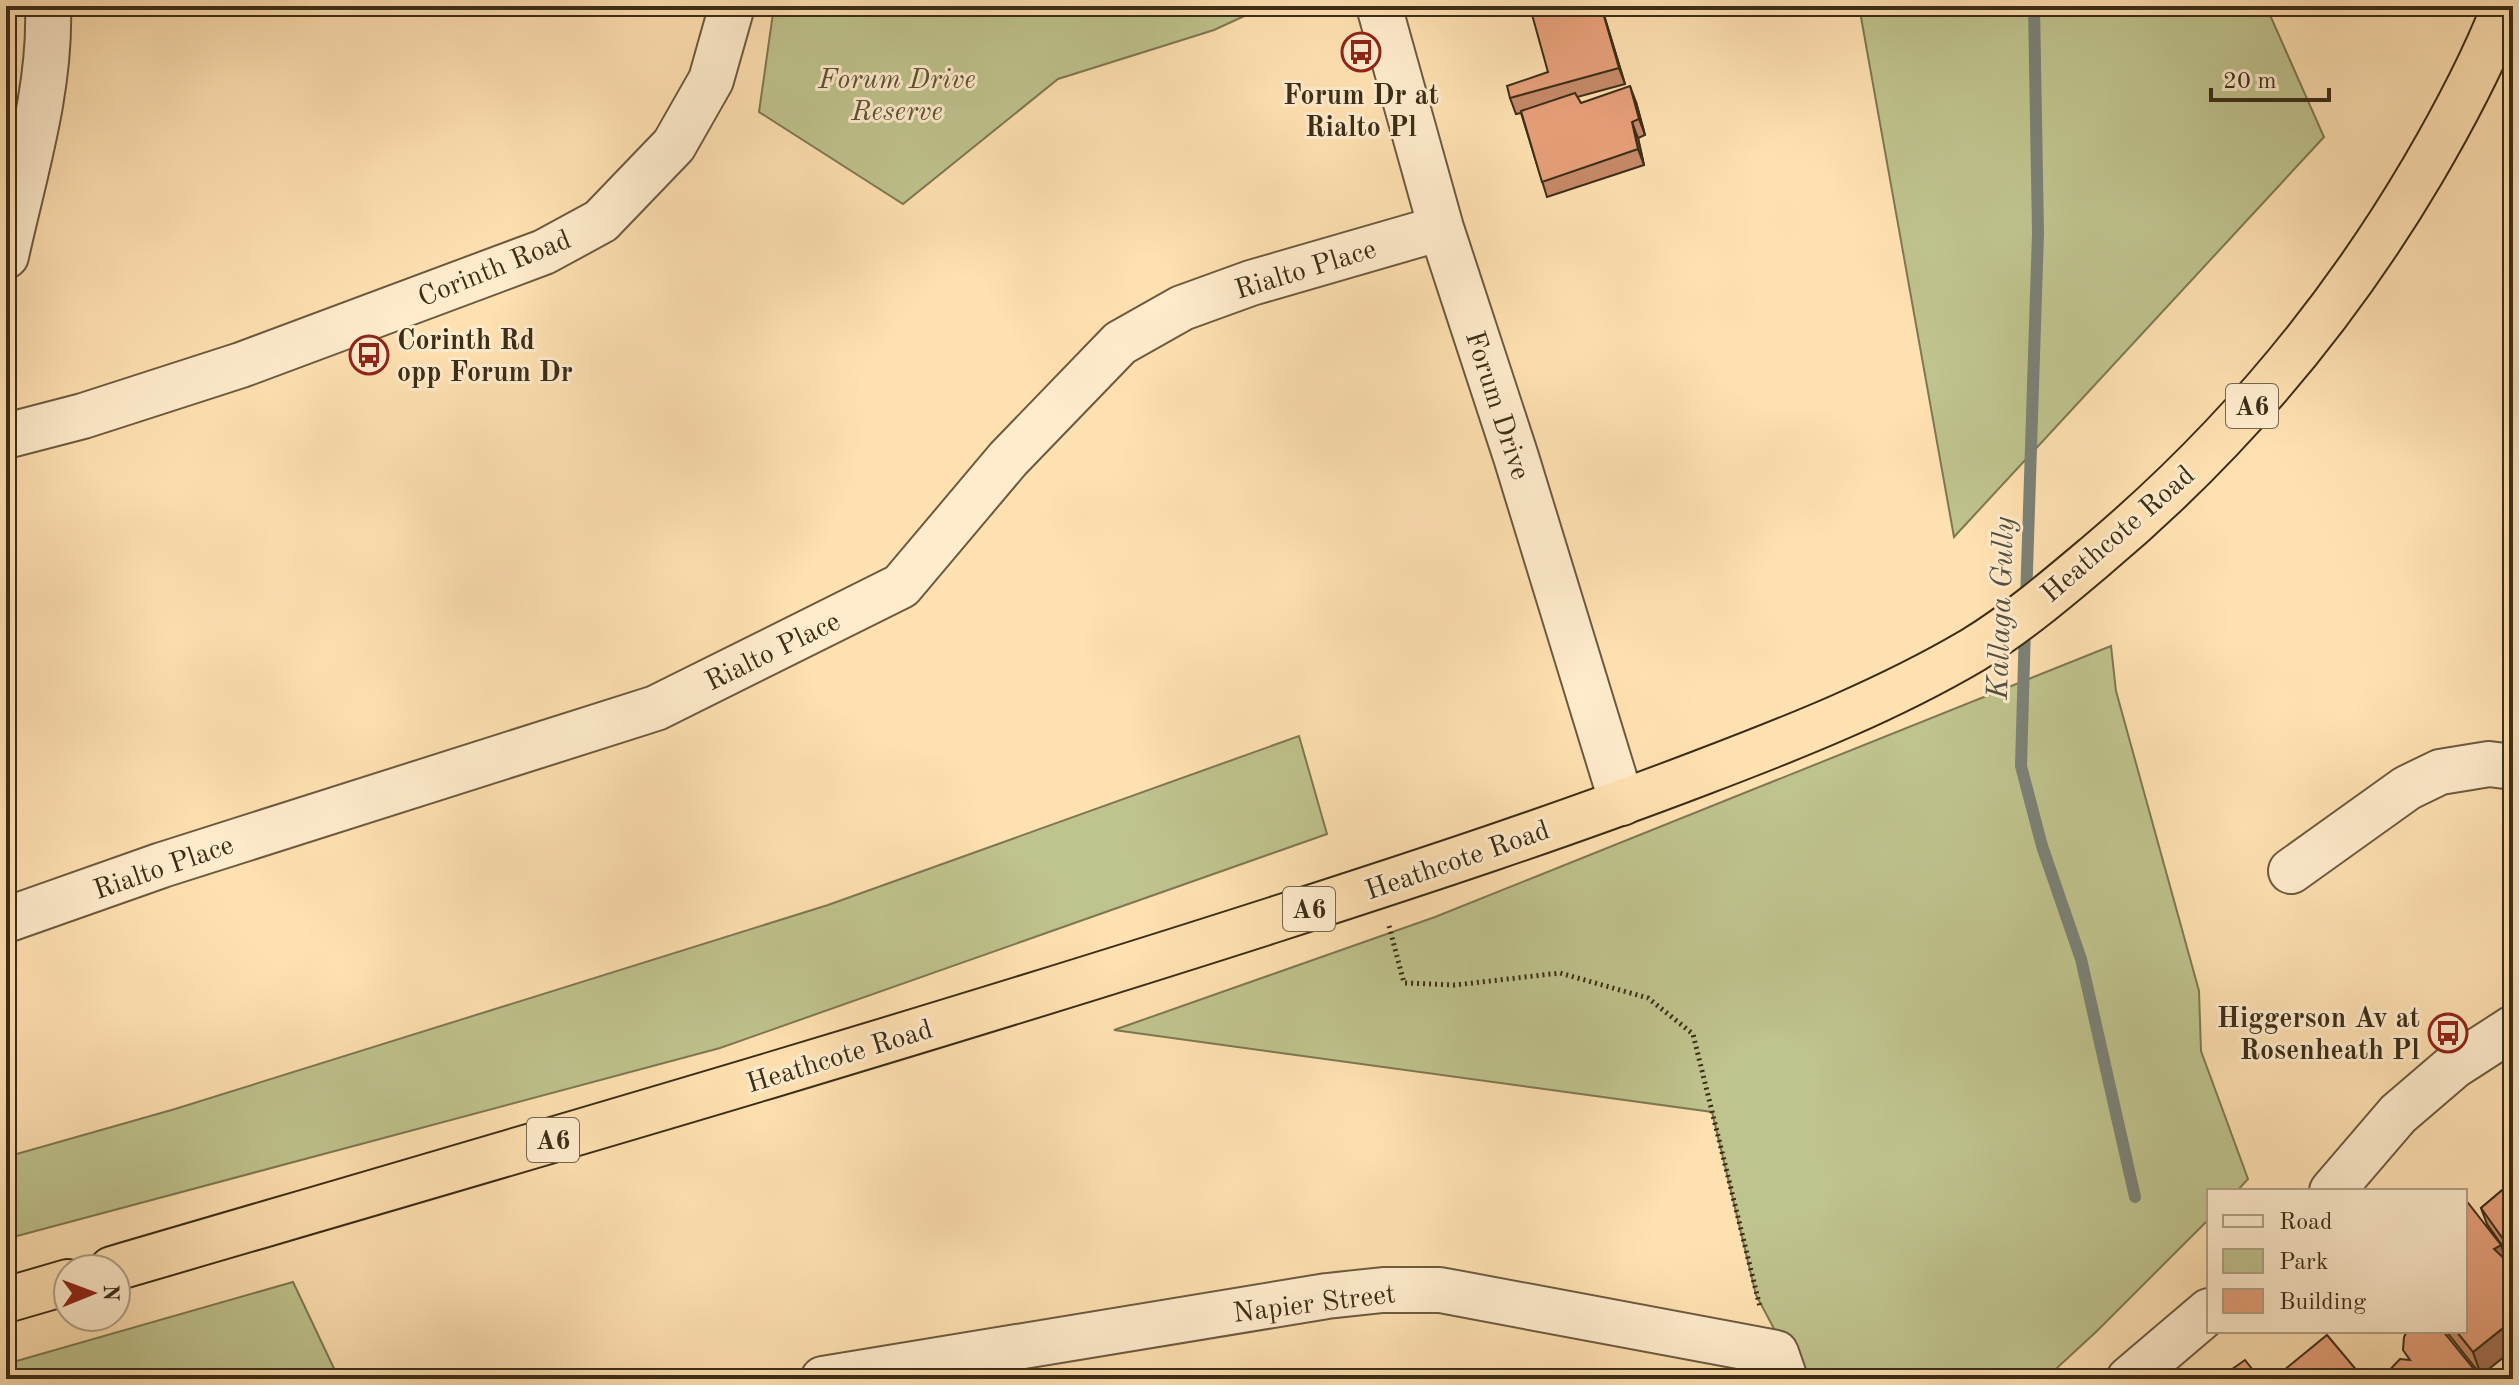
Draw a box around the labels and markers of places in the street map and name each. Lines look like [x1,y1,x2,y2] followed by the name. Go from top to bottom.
[1340,31,1382,73] bus stop icon: Forum Dr at Rialto Pl
[1283,83,1439,143] place label: Forum Dr at Rialto Pl
[397,328,573,388] place label: Corinth Rd opp Forum Dr
[348,334,390,376] bus stop icon: Corinth Rd opp Forum Dr
[2217,1006,2420,1066] place label: Higgerson Av at Rosenheath Pl
[2427,1012,2469,1054] bus stop icon: Higgerson Av at Rosenheath Pl

